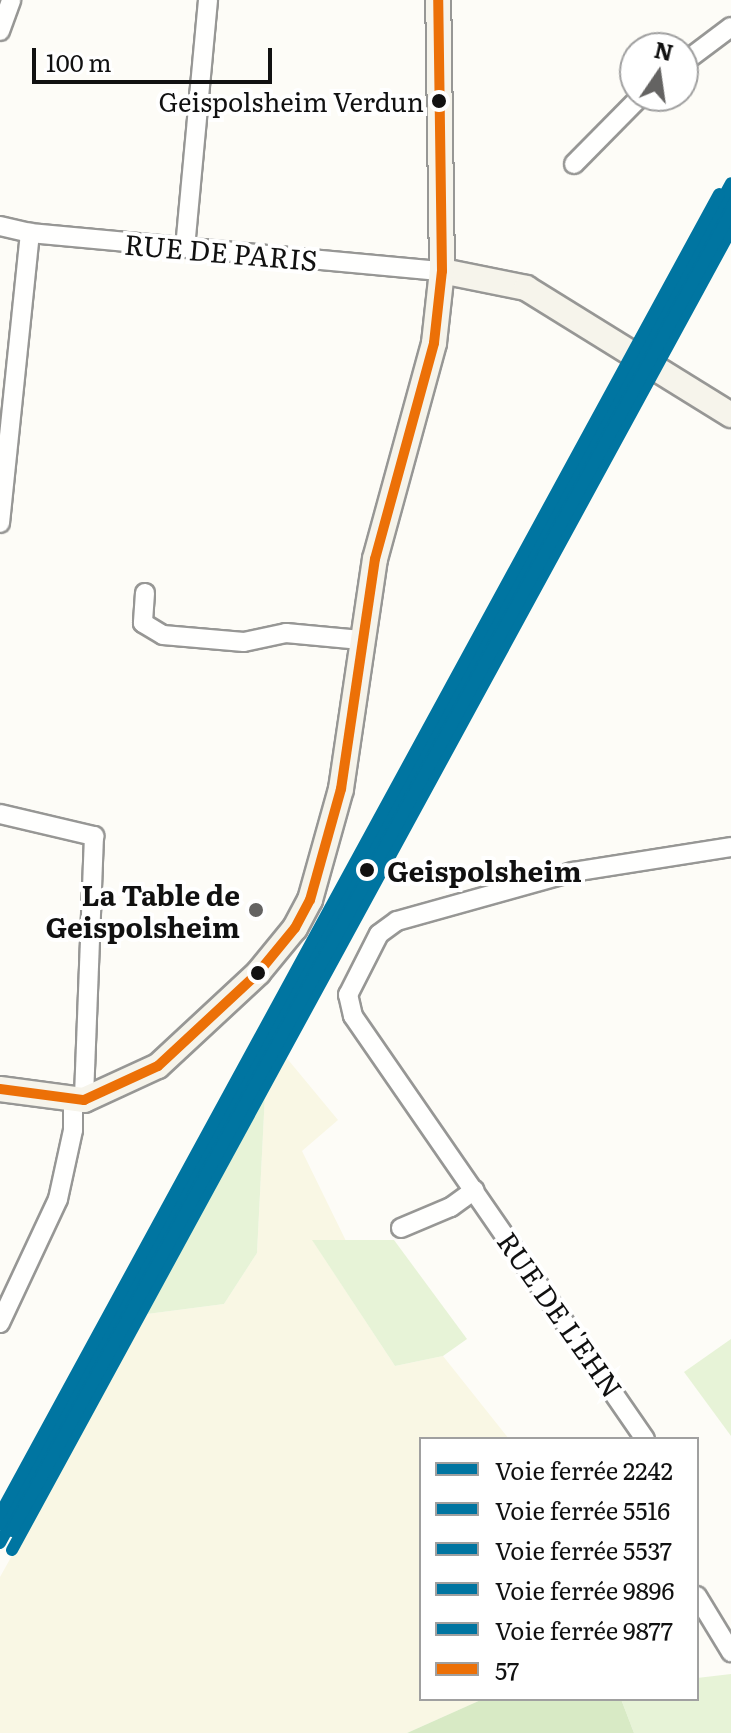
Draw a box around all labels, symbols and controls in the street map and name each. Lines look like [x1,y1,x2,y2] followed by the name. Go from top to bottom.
[36,32,276,82] scale bar
[619,32,699,112] north arrow
[651,32,677,68] text: N
[46,44,112,79] text: 100 m
[158,85,424,117] place label: Geispolsheim Verdun
[431,93,447,109] marker: Geispolsheim Verdun
[123,226,319,276] street label: RUE DE PARIS
[387,853,582,887] place label: Geispolsheim
[354,857,380,883] marker: Geispolsheim
[45,877,240,943] place label: La Table de Geispolsheim
[247,901,265,919] marker: La Table de Geispolsheim
[250,965,266,981] unlabelled marker
[491,1225,631,1403] street label: RUE DE L'EHN
[419,1437,699,1701] legend
[495,1452,673,1487] text: Voie ferrée 2242
[495,1492,670,1527] text: Voie ferrée 5516
[495,1532,672,1567] text: Voie ferrée 5537
[495,1572,674,1607] text: Voie ferrée 9896
[495,1612,673,1647] text: Voie ferrée 9877
[495,1652,519,1687] text: 57

